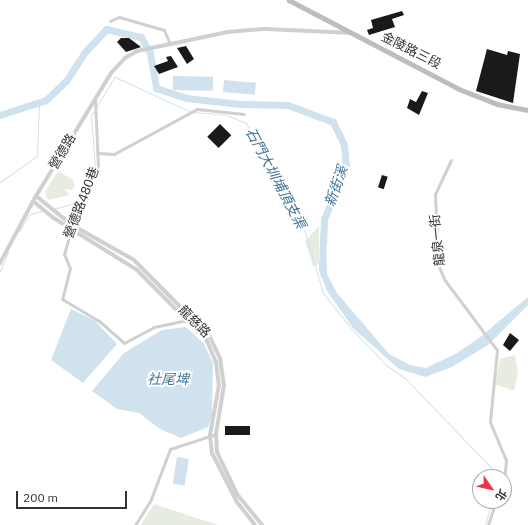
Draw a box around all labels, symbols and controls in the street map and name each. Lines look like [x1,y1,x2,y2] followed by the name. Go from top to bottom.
[379,29,443,73] street label: 金陵路三段
[242,125,310,231] water label: 石門大圳埔頂支渠
[46,131,80,173] street label: 營德路
[321,163,351,209] water label: 新街溪
[61,165,103,241] street label: 營德路480巷
[428,213,448,267] street label: 龍泉一街
[175,303,213,341] street label: 龍慈路
[147,371,189,387] water label: 社尾埤
[472,469,512,509] north arrow
[18,483,129,509] scale bar
[492,487,510,504] text: 北
[23,490,58,505] text: 200 m

